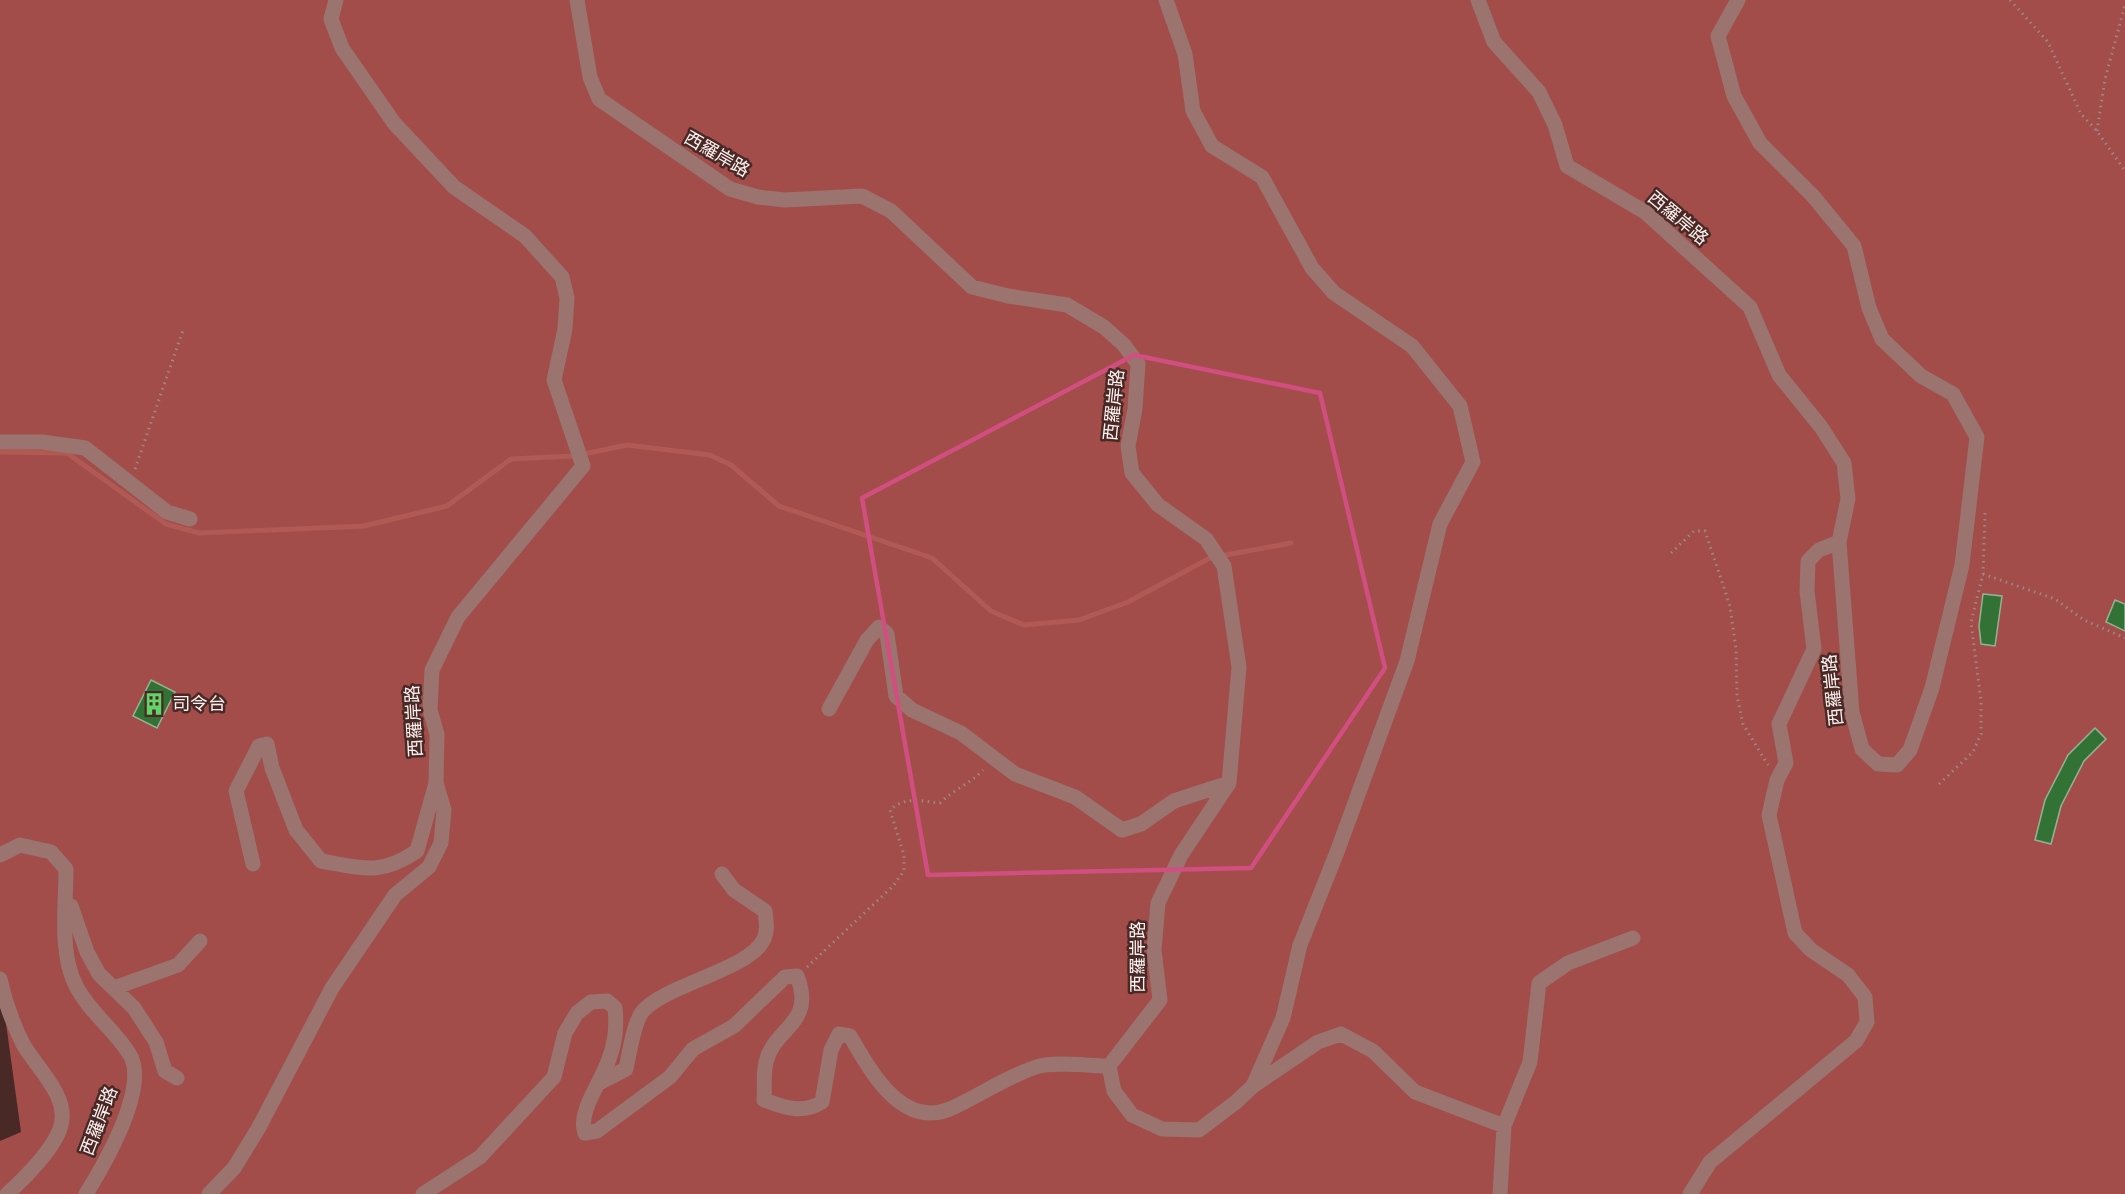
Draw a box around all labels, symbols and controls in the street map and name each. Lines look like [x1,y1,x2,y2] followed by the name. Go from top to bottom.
[680,126,754,182] street label: 西羅岸路
[1643,186,1713,250] street label: 西羅岸路
[1099,368,1129,442] street label: 西羅岸路
[1818,653,1848,727] street label: 西羅岸路
[401,684,427,758] street label: 西羅岸路
[141,691,167,717] building icon: 司令台
[172,693,226,715] place label: 司令台
[1127,921,1149,993] street label: 西羅岸路
[76,1083,122,1159] street label: 西羅岸路

